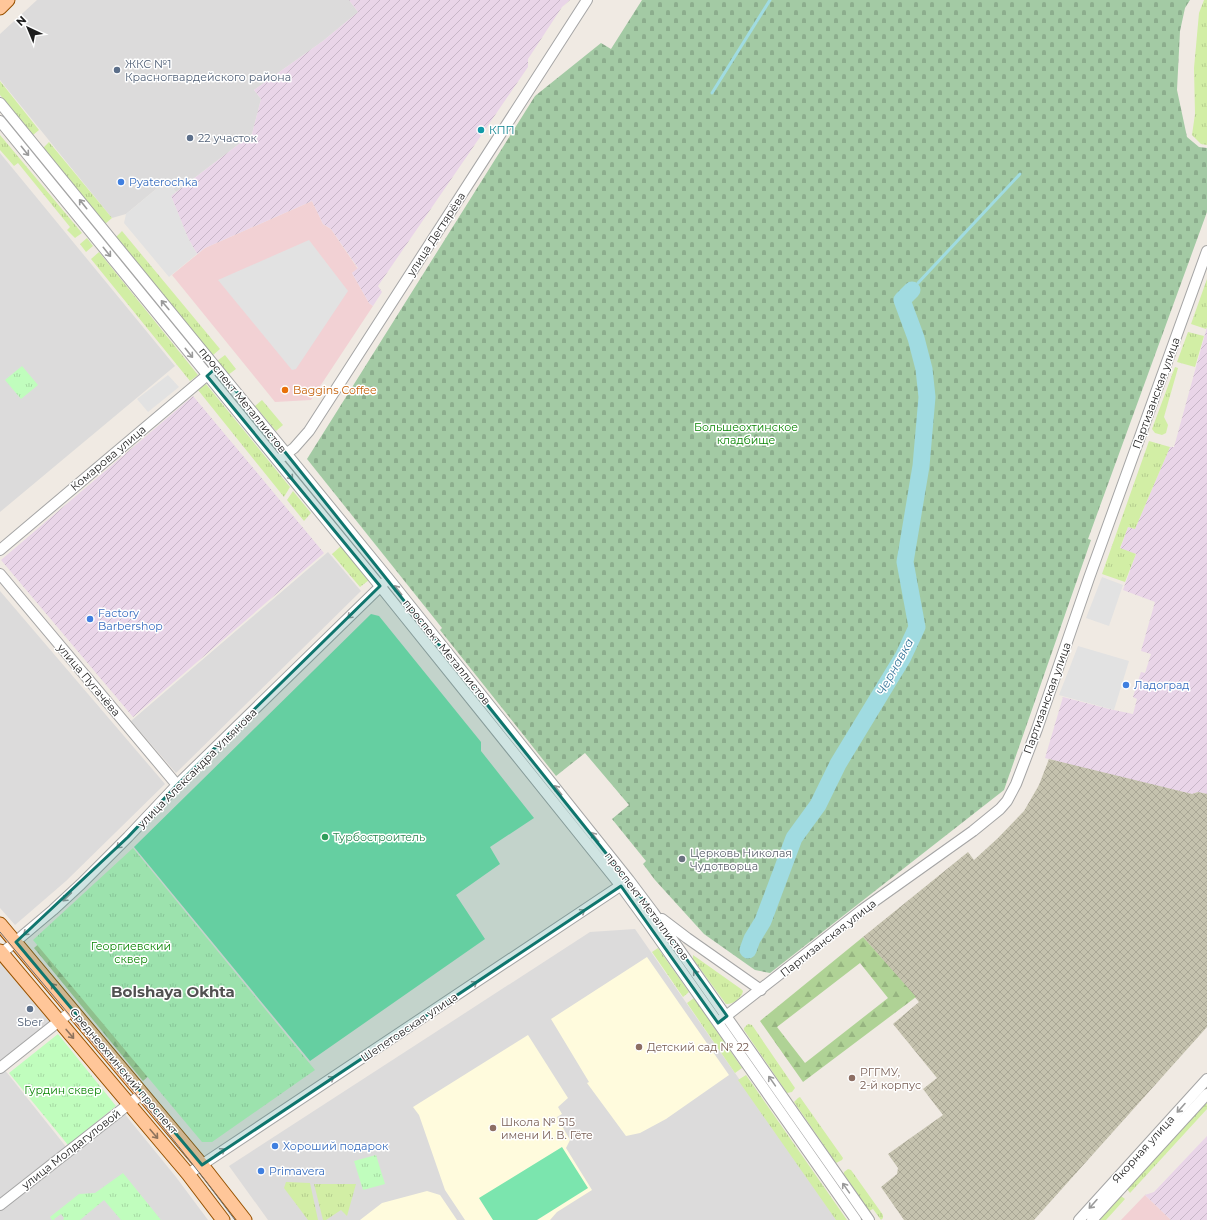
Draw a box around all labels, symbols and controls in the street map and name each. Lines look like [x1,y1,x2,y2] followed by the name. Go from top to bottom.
[8,8,48,48] north arrow
[13,13,29,29] text: N
[125,57,291,84] place label: ЖКС №1 Красногвардейского района
[112,65,122,75] marker: ЖКС №1 Красногвардейского района
[489,123,515,137] place label: КПП
[476,125,486,135] marker: КПП
[198,131,258,145] place label: 22 участок
[185,133,195,143] marker: 22 участок
[20,145,29,156] one-way arrow
[129,175,198,189] place label: Pyaterochka
[116,177,126,187] marker: Pyaterochka
[403,189,468,279] street label: улица Дегтярёва
[79,199,87,210] one-way arrow
[103,246,111,257] one-way arrow
[161,299,170,310] one-way arrow
[1129,335,1183,451] street label: Партизанская улица
[196,344,290,456] street label: проспект Металлистов
[184,347,193,358] one-way arrow
[293,383,377,397] place label: Baggins Coffee
[280,385,290,395] marker: Baggins Coffee
[694,420,798,447] park label: Большеохтинское кладбище
[67,422,149,494] street label: Комарова улица
[284,470,293,481] one-way arrow
[393,585,402,596] one-way arrow
[400,596,494,708] street label: проспект Металлистов
[98,606,163,633] place label: Factory Barbershop
[347,609,357,619] one-way arrow
[85,614,95,624] marker: Factory Barbershop
[873,635,916,698] water label: Чернавка
[54,640,123,719] street label: улица Пугачёва
[1020,640,1074,756] street label: Партизанская улица
[1134,678,1190,692] place label: Ладоград
[1121,680,1131,690] marker: Ладоград
[134,705,260,831] street label: улица Александра Ульянова
[553,784,562,795] one-way arrow
[333,830,425,844] place label: Турбостроитель
[591,831,599,842] one-way arrow
[320,832,330,842] marker: Турбостроитель
[116,839,126,849] one-way arrow
[690,846,792,873] place label: Церковь Николая Чудотворца
[602,849,692,963] street label: проспект Металлистов
[677,854,687,864] marker: Церковь Николая Чудотворца
[62,892,72,901] one-way arrow
[777,896,879,980] street label: Партизанская улица
[574,909,585,917] one-way arrow
[23,927,33,936] one-way arrow
[91,939,171,966] park label: Георгиевский сквер
[693,970,701,981] one-way arrow
[466,981,477,989] one-way arrow
[111,982,235,1001] district label: Bolshaya Okhta
[50,983,59,994] one-way arrow
[358,989,460,1065] street label: Шепетовская улица
[25,1004,35,1014] marker: Sber
[67,1005,181,1138] street label: Среднеохтинский проспект
[17,1015,43,1029] place label: Sber
[66,1029,75,1039] one-way arrow
[647,1040,749,1054] place label: Детский сад № 22
[634,1042,644,1052] marker: Детский сад № 22
[860,1065,921,1092] place label: РГГМУ, 2-й корпус
[847,1073,857,1083] marker: РГГМУ, 2-й корпус
[323,1076,334,1084] one-way arrow
[768,1076,776,1087] one-way arrow
[24,1083,102,1097] park label: Гурдин сквер
[1176,1103,1185,1113] one-way arrow
[18,1106,123,1193] street label: улица Молдагуловой
[1109,1112,1177,1186] street label: Якорная улица
[501,1115,593,1142] place label: Школа № 515 имени И. В. Гёте
[488,1123,498,1133] marker: Школа № 515 имени И. В. Гёте
[149,1128,158,1139] one-way arrow
[283,1139,389,1153] place label: Хороший подарок
[270,1141,280,1151] marker: Хороший подарок
[215,1148,226,1156] one-way arrow
[269,1164,325,1178] place label: Primavera
[256,1166,266,1176] marker: Primavera
[842,1183,850,1194] one-way arrow
[1089,1199,1098,1209] one-way arrow

